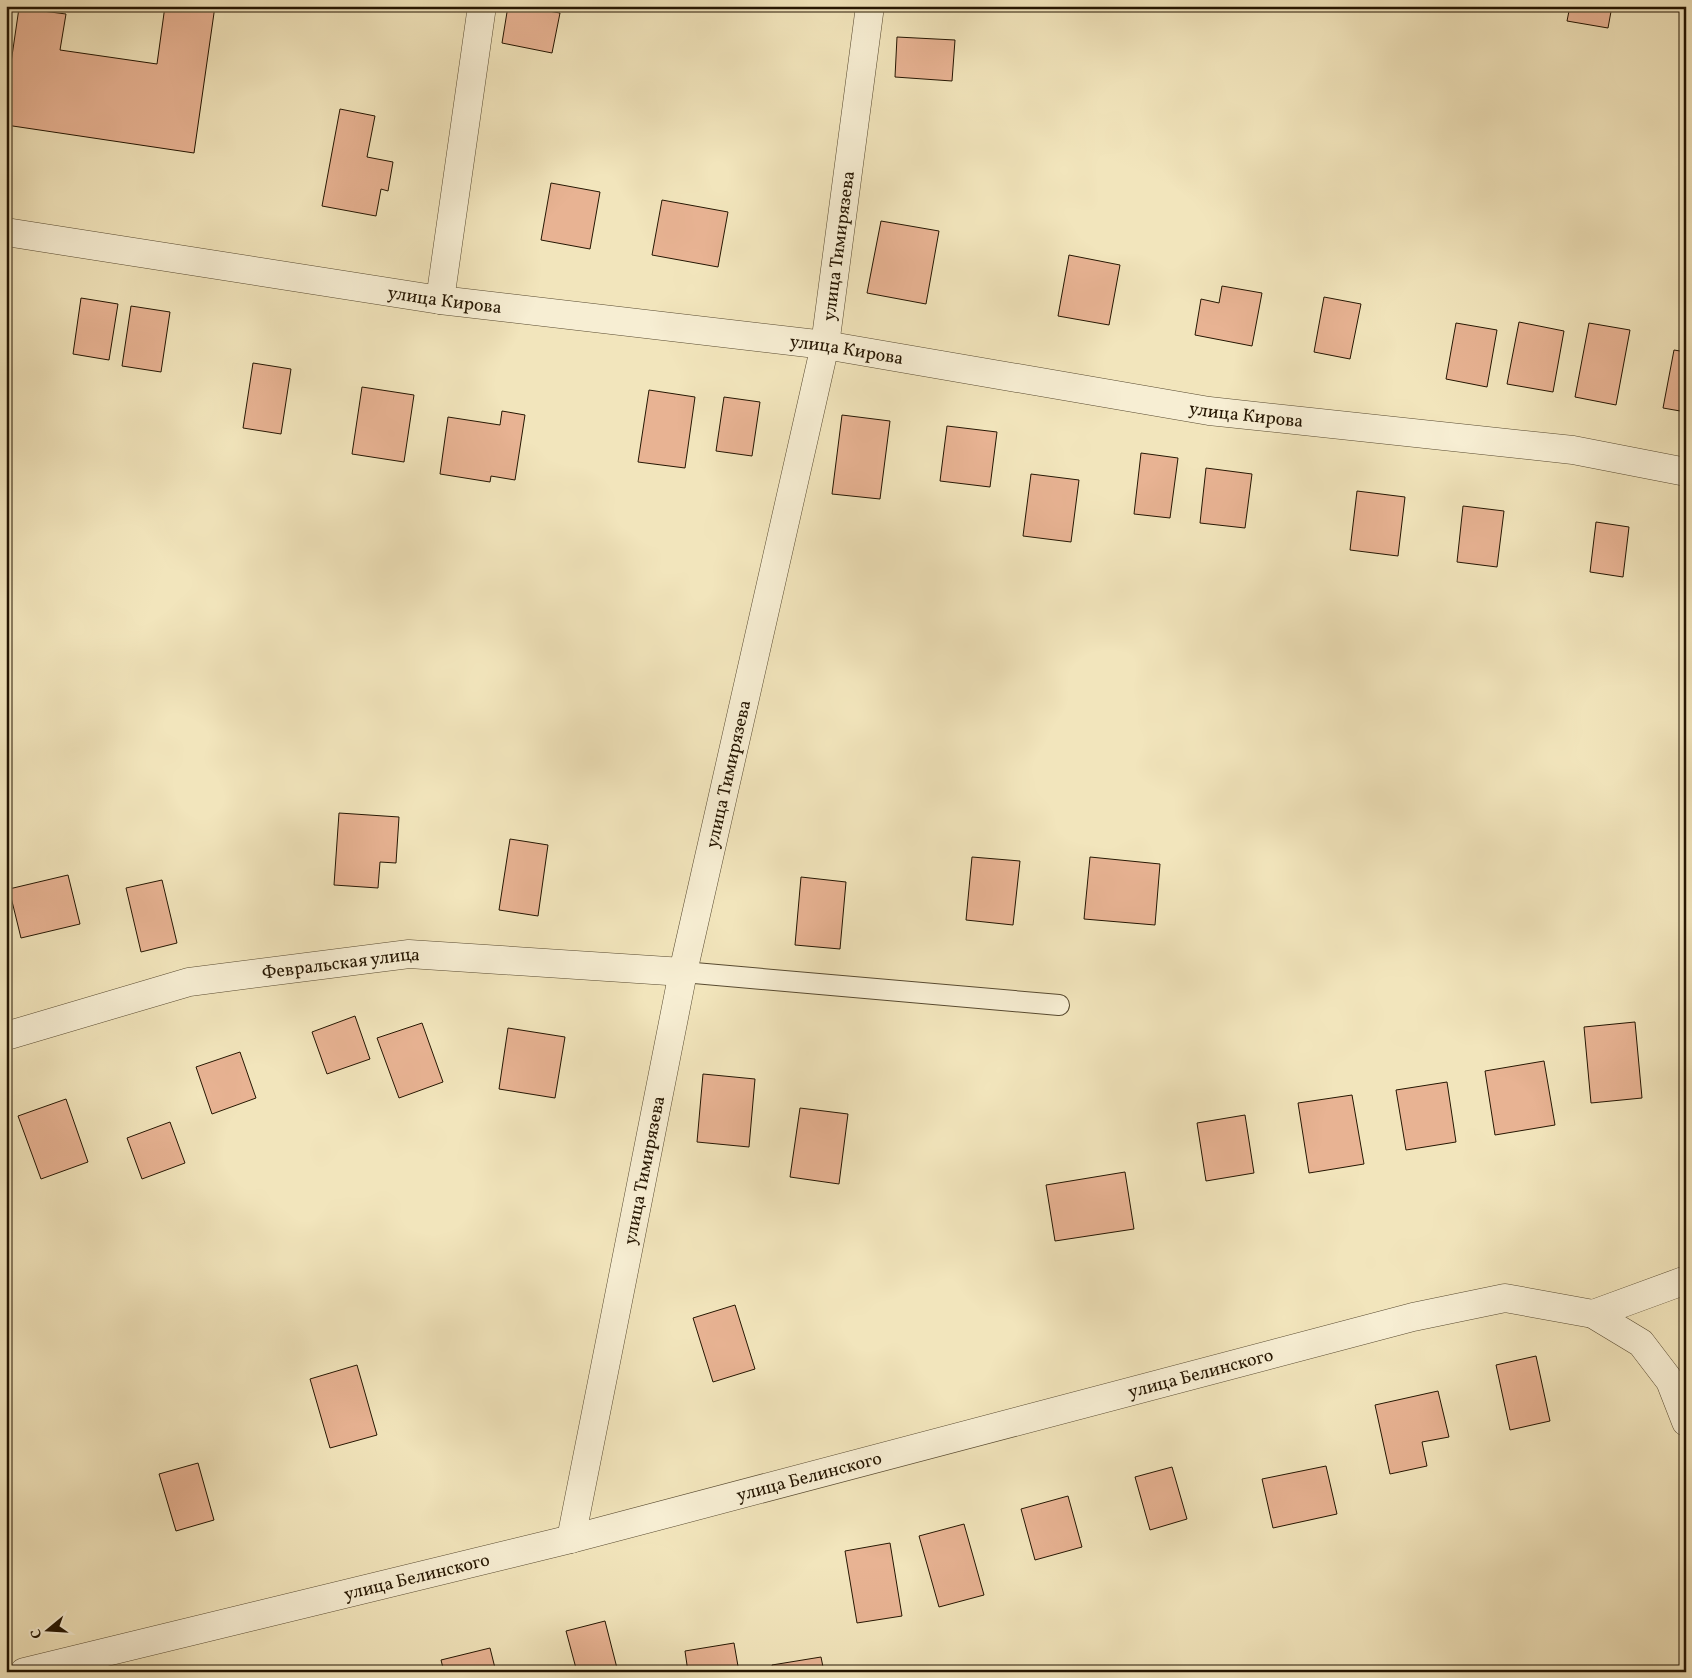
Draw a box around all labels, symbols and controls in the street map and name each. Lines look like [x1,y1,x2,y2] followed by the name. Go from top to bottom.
[817,169,862,323] street label: улица Тимирязева
[386,281,503,321] street label: улица Кирова
[788,330,905,372] street label: улица Кирова
[1187,397,1305,435] street label: улица Кирова
[700,698,758,851] street label: улица Тимирязева
[261,943,421,987] street label: Февральская улица
[618,1094,672,1247] street label: улица Тимирязева
[1126,1343,1276,1406] street label: улица Белинского
[734,1447,885,1509] street label: улица Белинского
[341,1548,492,1608] street label: улица Белинского
[22,1606,72,1656] north arrow
[27,1626,47,1641] text: С

